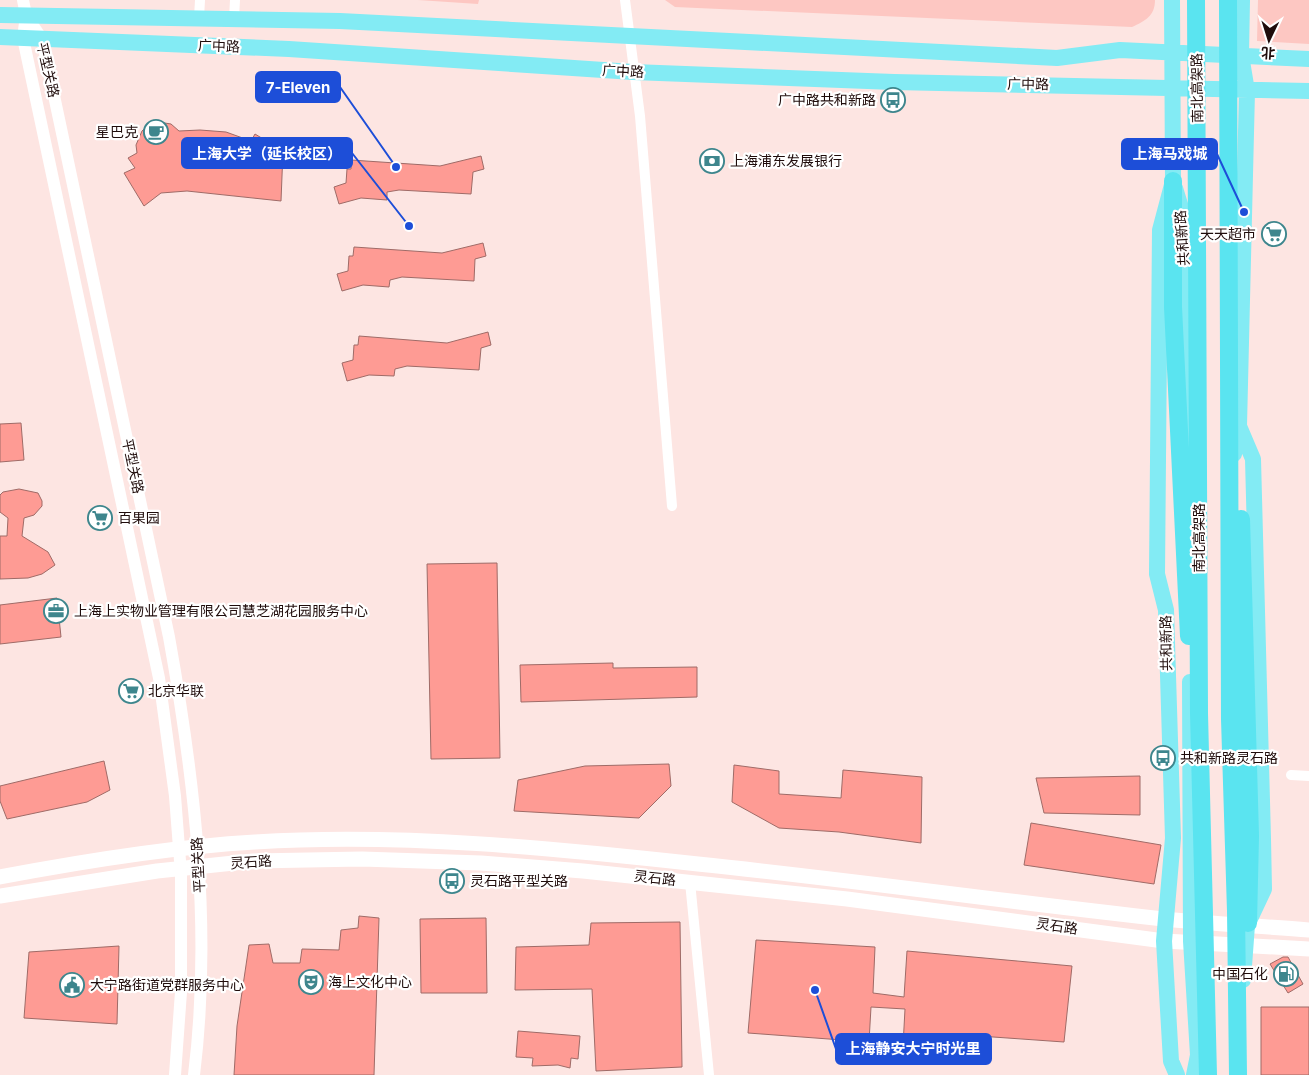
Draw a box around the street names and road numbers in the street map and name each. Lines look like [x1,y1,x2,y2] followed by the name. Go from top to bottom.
[198,36,240,55] street label: 广中路
[34,41,63,99] street label: 平型关路
[1187,53,1206,123] street label: 南北高架路
[602,61,644,80] street label: 广中路
[1007,75,1049,92] street label: 广中路
[1171,210,1192,267] street label: 共和新路
[119,437,148,495] street label: 平型关路
[1190,503,1207,573] street label: 南北高架路
[1157,615,1174,671] street label: 共和新路
[188,837,207,893] street label: 平型关路
[229,852,273,871] street label: 灵石路
[633,867,677,888] street label: 灵石路
[1035,914,1079,937] street label: 灵石路

